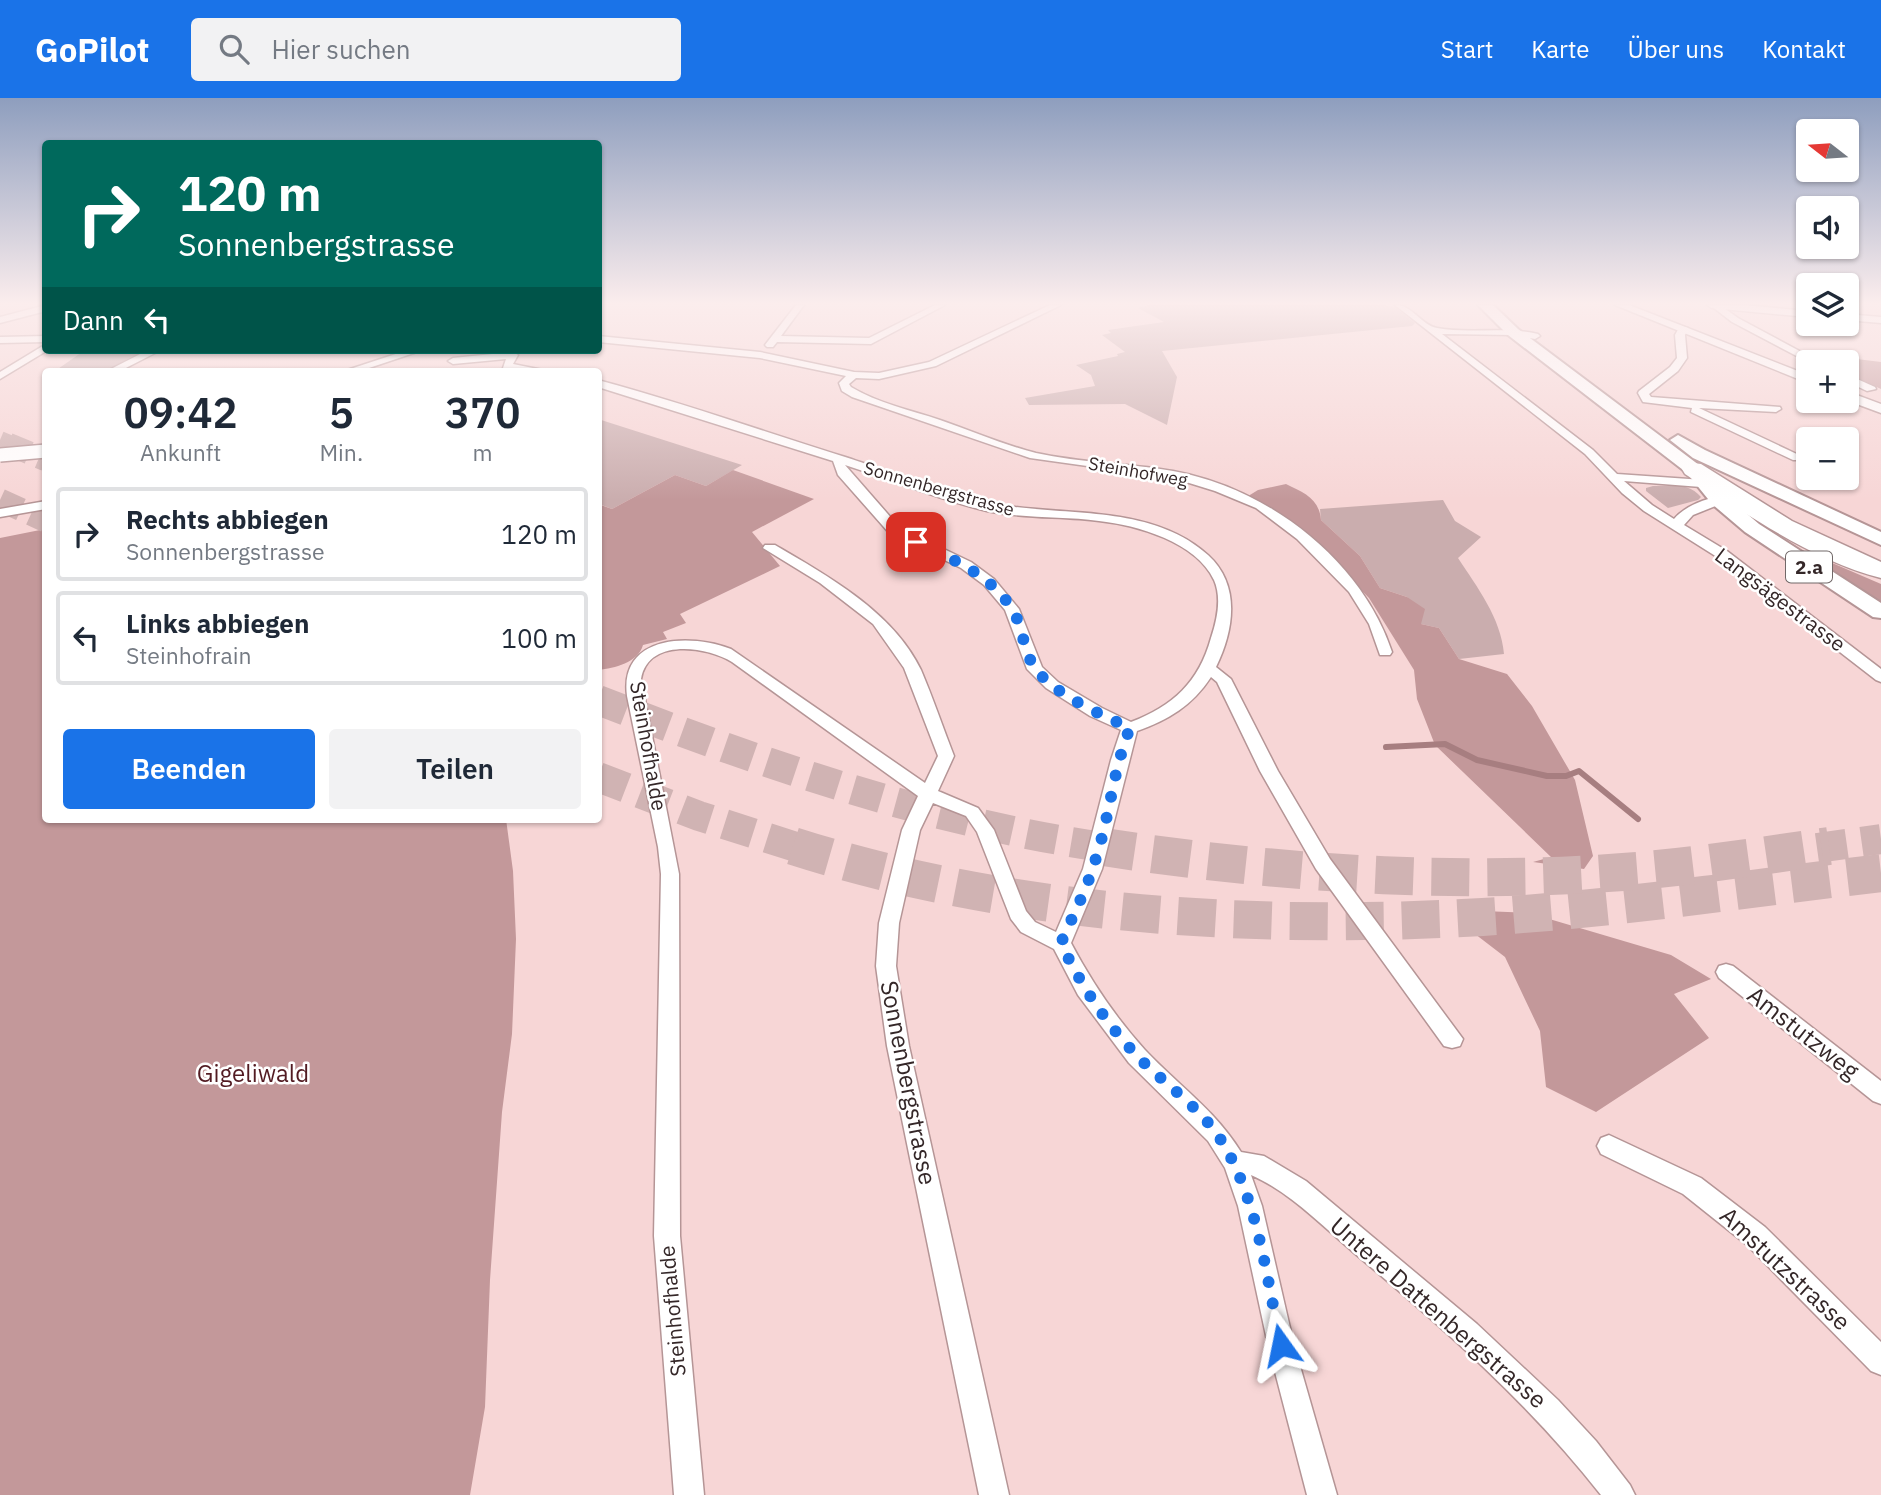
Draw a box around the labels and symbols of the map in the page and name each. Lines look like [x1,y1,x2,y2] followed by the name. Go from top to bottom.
[1796,119,1858,182] north arrow
[1087,451,1190,492] street label: Steinhofweg
[861,456,1017,521] street label: Sonnenbergstrasse
[886,512,946,572] pin
[1710,541,1852,658] street label: Langsägestrasse
[1786,552,1832,582] road number: 2.a
[624,679,674,813] street label: Steinhofhalde
[873,978,944,1188] street label: Sonnenbergstrasse
[1741,978,1866,1086] street label: Amstutzweg
[197,1057,309,1089] park label: Gigeliwald
[1714,1199,1858,1337] street label: Amstutzstrasse
[1324,1209,1554,1415] street label: Untere Dattenbergstrasse
[652,1245,692,1378] street label: Steinhofhalde
[1244,1308,1318,1382] position arrow

